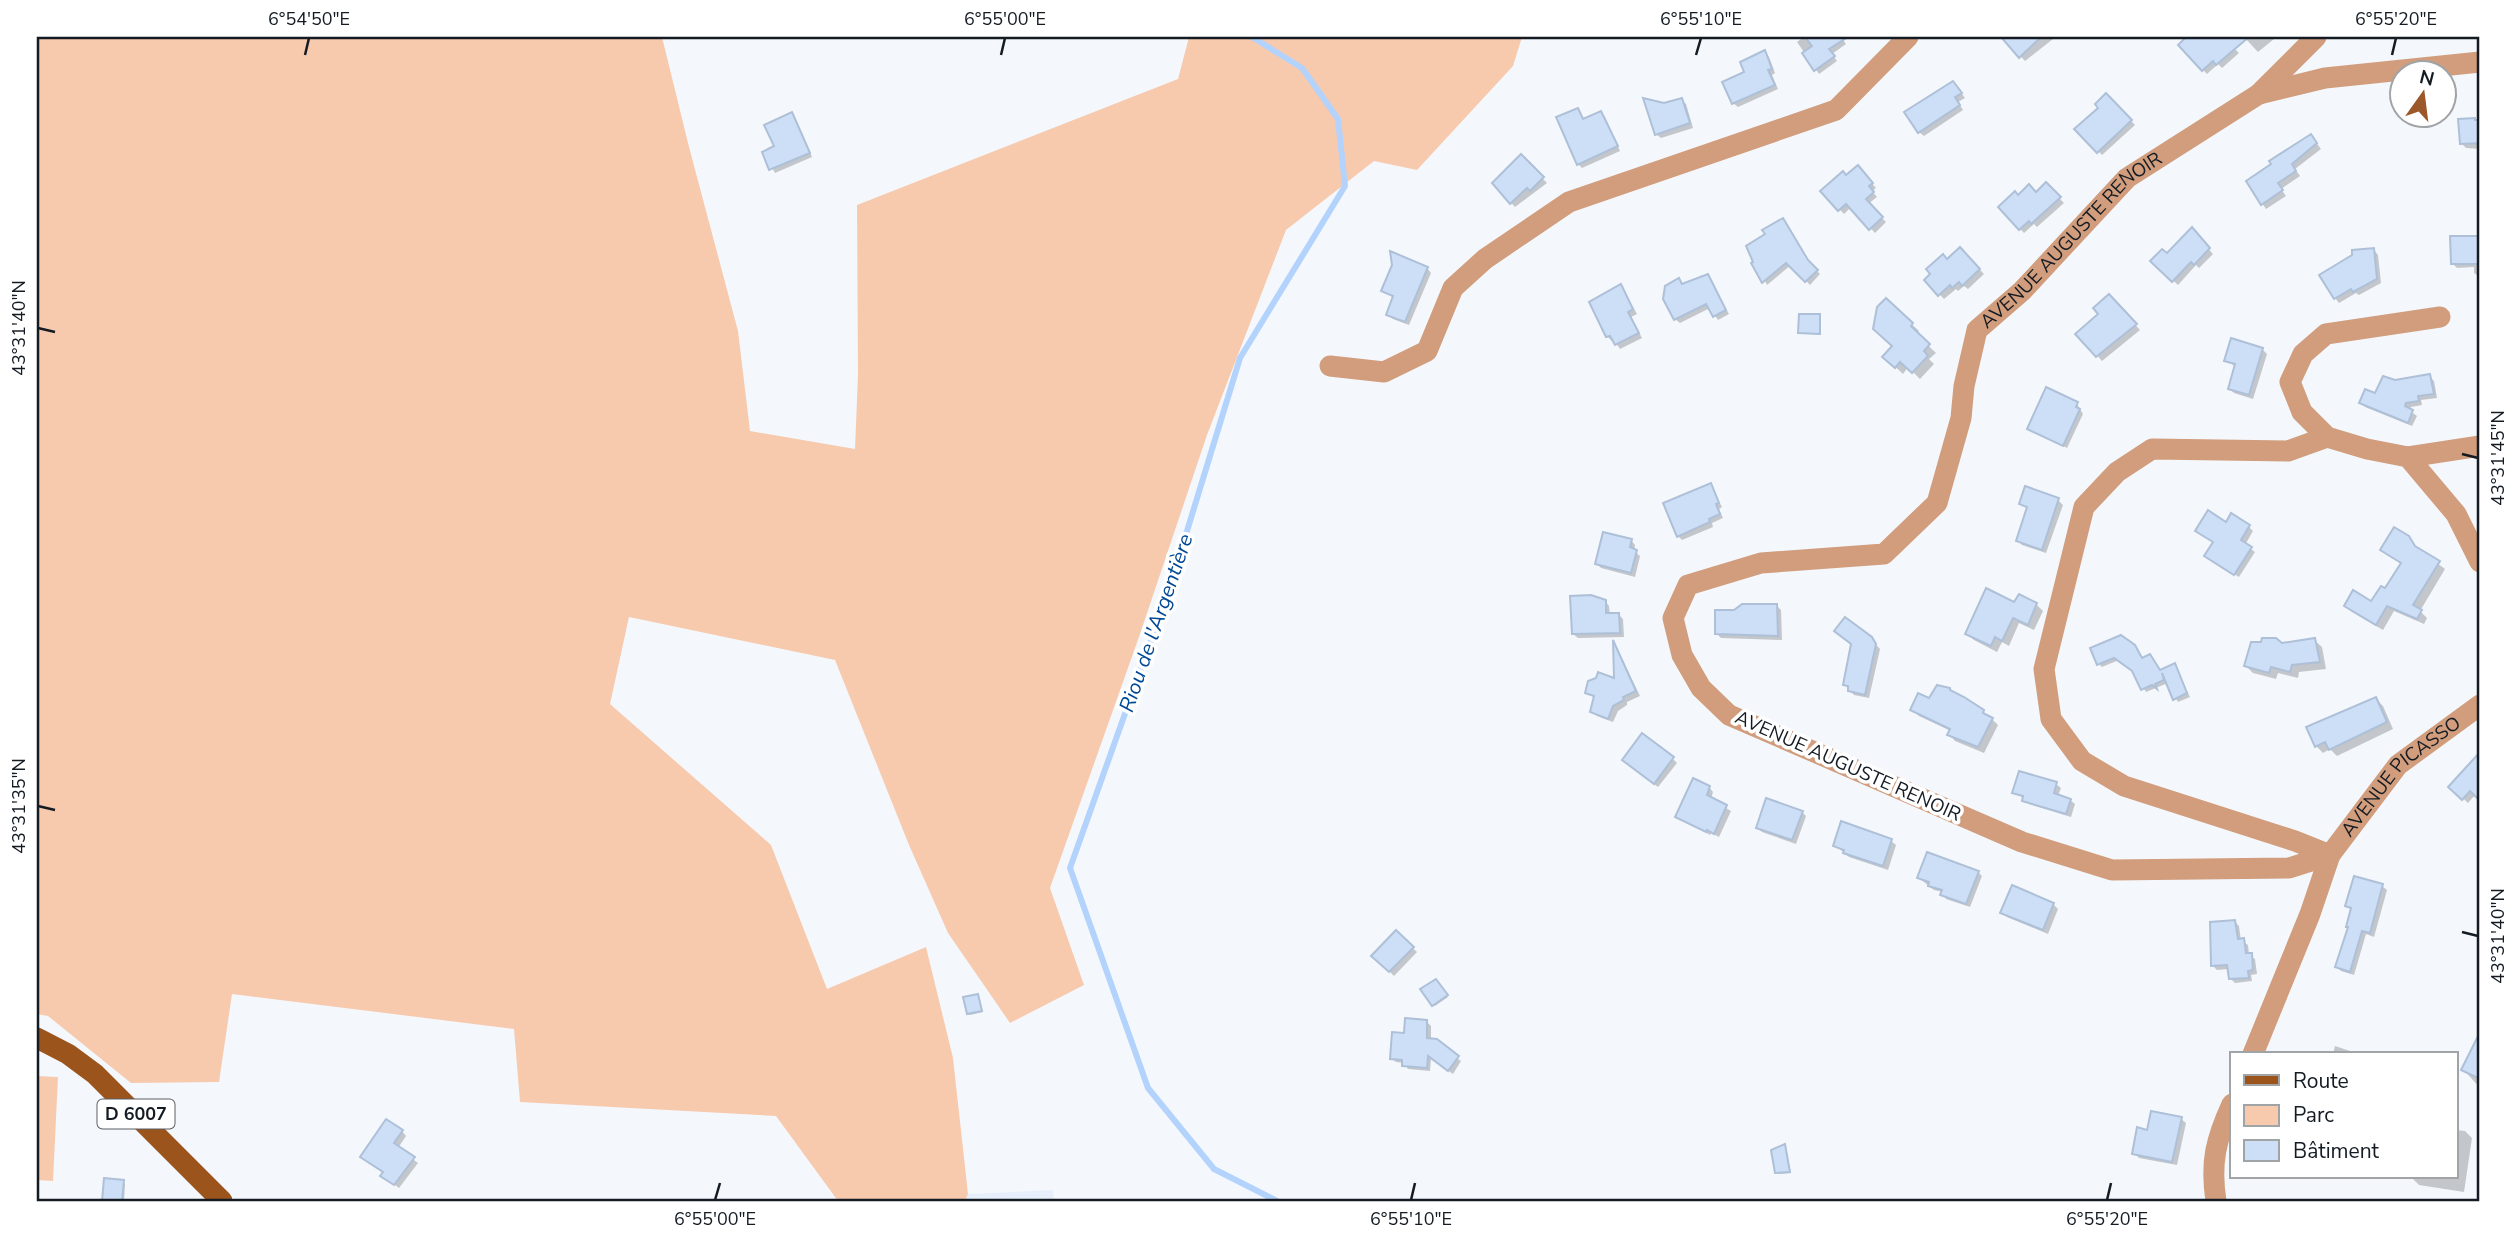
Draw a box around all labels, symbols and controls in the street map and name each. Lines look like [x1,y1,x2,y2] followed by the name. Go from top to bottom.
[268,7,350,31] text: 6°54'50"E
[964,7,1046,31] text: 6°55'00"E
[1660,7,1742,31] text: 6°55'10"E
[2355,7,2437,31] text: 6°55'20"E
[2388,60,2458,130] north arrow
[2417,64,2437,93] text: N
[1975,146,2167,335] street label: AVENUE AUGUSTE RENOIR
[7,280,31,376] text: 43°31'40"N
[2486,410,2510,506] text: 43°31'45"N
[1112,530,1200,716] water label: Riou de l'Argentière
[1731,704,1965,828] street label: AVENUE AUGUSTE RENOIR
[2335,710,2466,842] street label: AVENUE PICASSO
[7,758,31,854] text: 43°31'35"N
[2486,888,2510,984] text: 43°31'40"N
[2230,1052,2458,1178] legend
[2293,1067,2349,1095] text: Route
[97,1100,174,1128] road number: D 6007
[2293,1101,2334,1129] text: Parc
[2293,1137,2380,1165] text: Bâtiment
[674,1207,756,1231] text: 6°55'00"E
[1370,1207,1452,1231] text: 6°55'10"E
[2066,1207,2148,1231] text: 6°55'20"E

